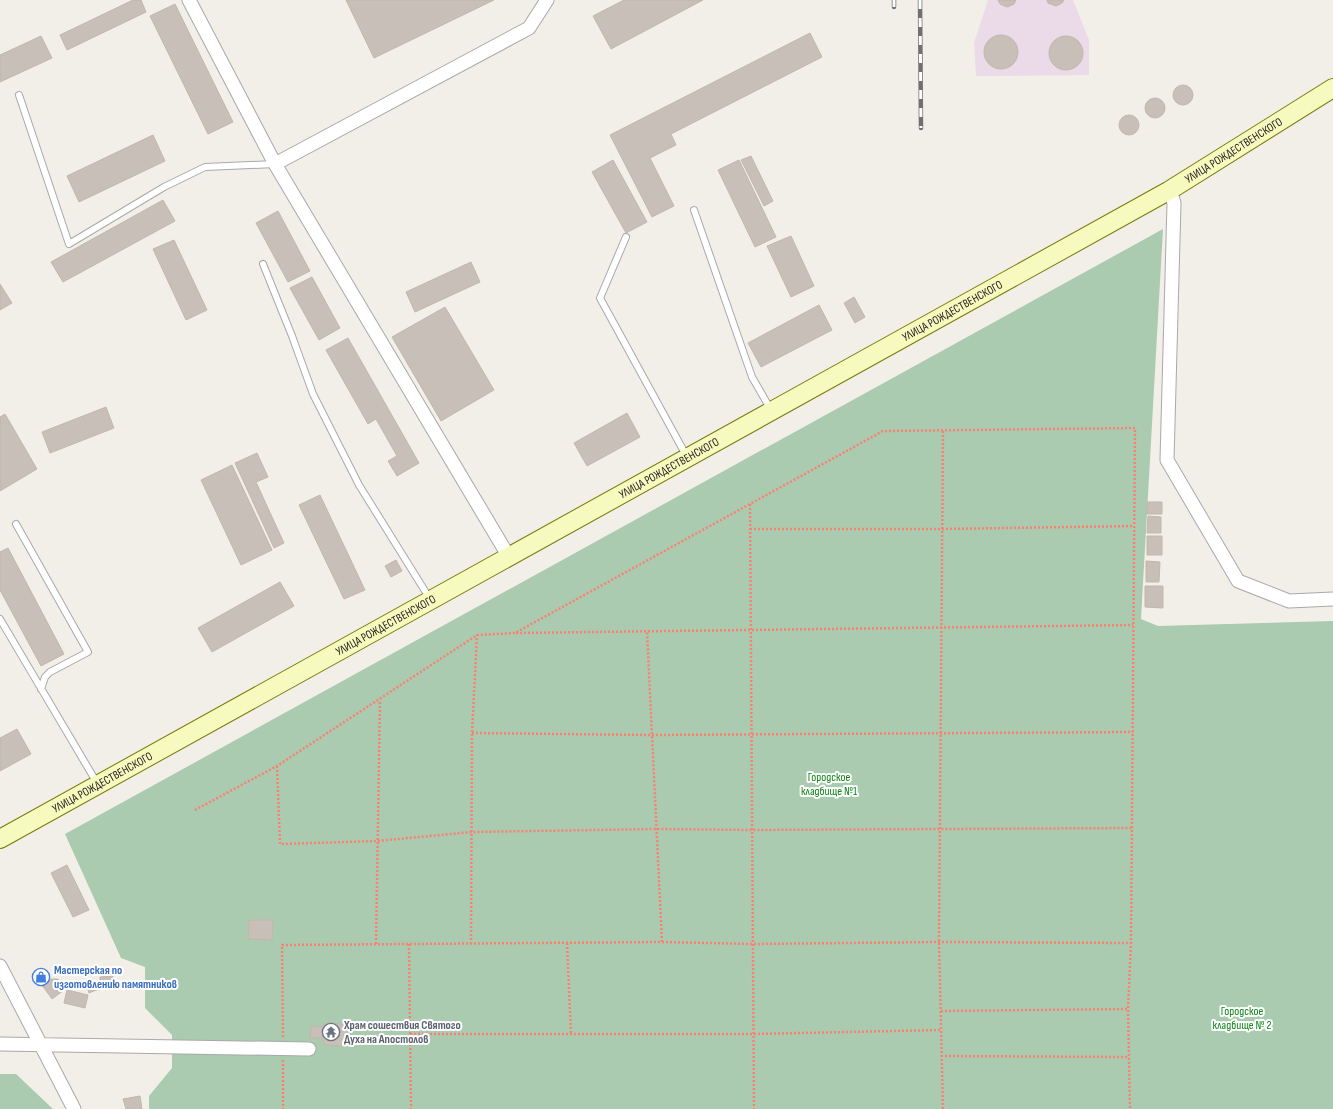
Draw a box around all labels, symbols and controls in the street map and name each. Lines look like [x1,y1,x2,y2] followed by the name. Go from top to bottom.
[1182,114,1286,187] street label: УЛИЦА РОЖДЕСТВЕНСКОГО
[900,277,1005,345] street label: УЛИЦА РОЖДЕСТВЕНСКОГО
[616,435,722,502] street label: УЛИЦА РОЖДЕСТВЕНСКОГО
[333,592,439,659] street label: УЛИЦА РОЖДЕСТВЕНСКОГО
[50,749,155,816] street label: УЛИЦА РОЖДЕСТВЕНСКОГО
[801,770,858,799] park label: Городское кладбище №1
[54,963,177,992] place label: Мастерская по изготовлению памятников
[31,967,51,987] shop icon: Мастерская по изготовлению памятников
[1213,1004,1271,1033] park label: Городское кладбище № 2
[343,1018,461,1047] place label: Храм сошествия Святого Духа на Апостолов
[321,1022,341,1042] temple icon: Храм сошествия Святого Духа на Апостолов

